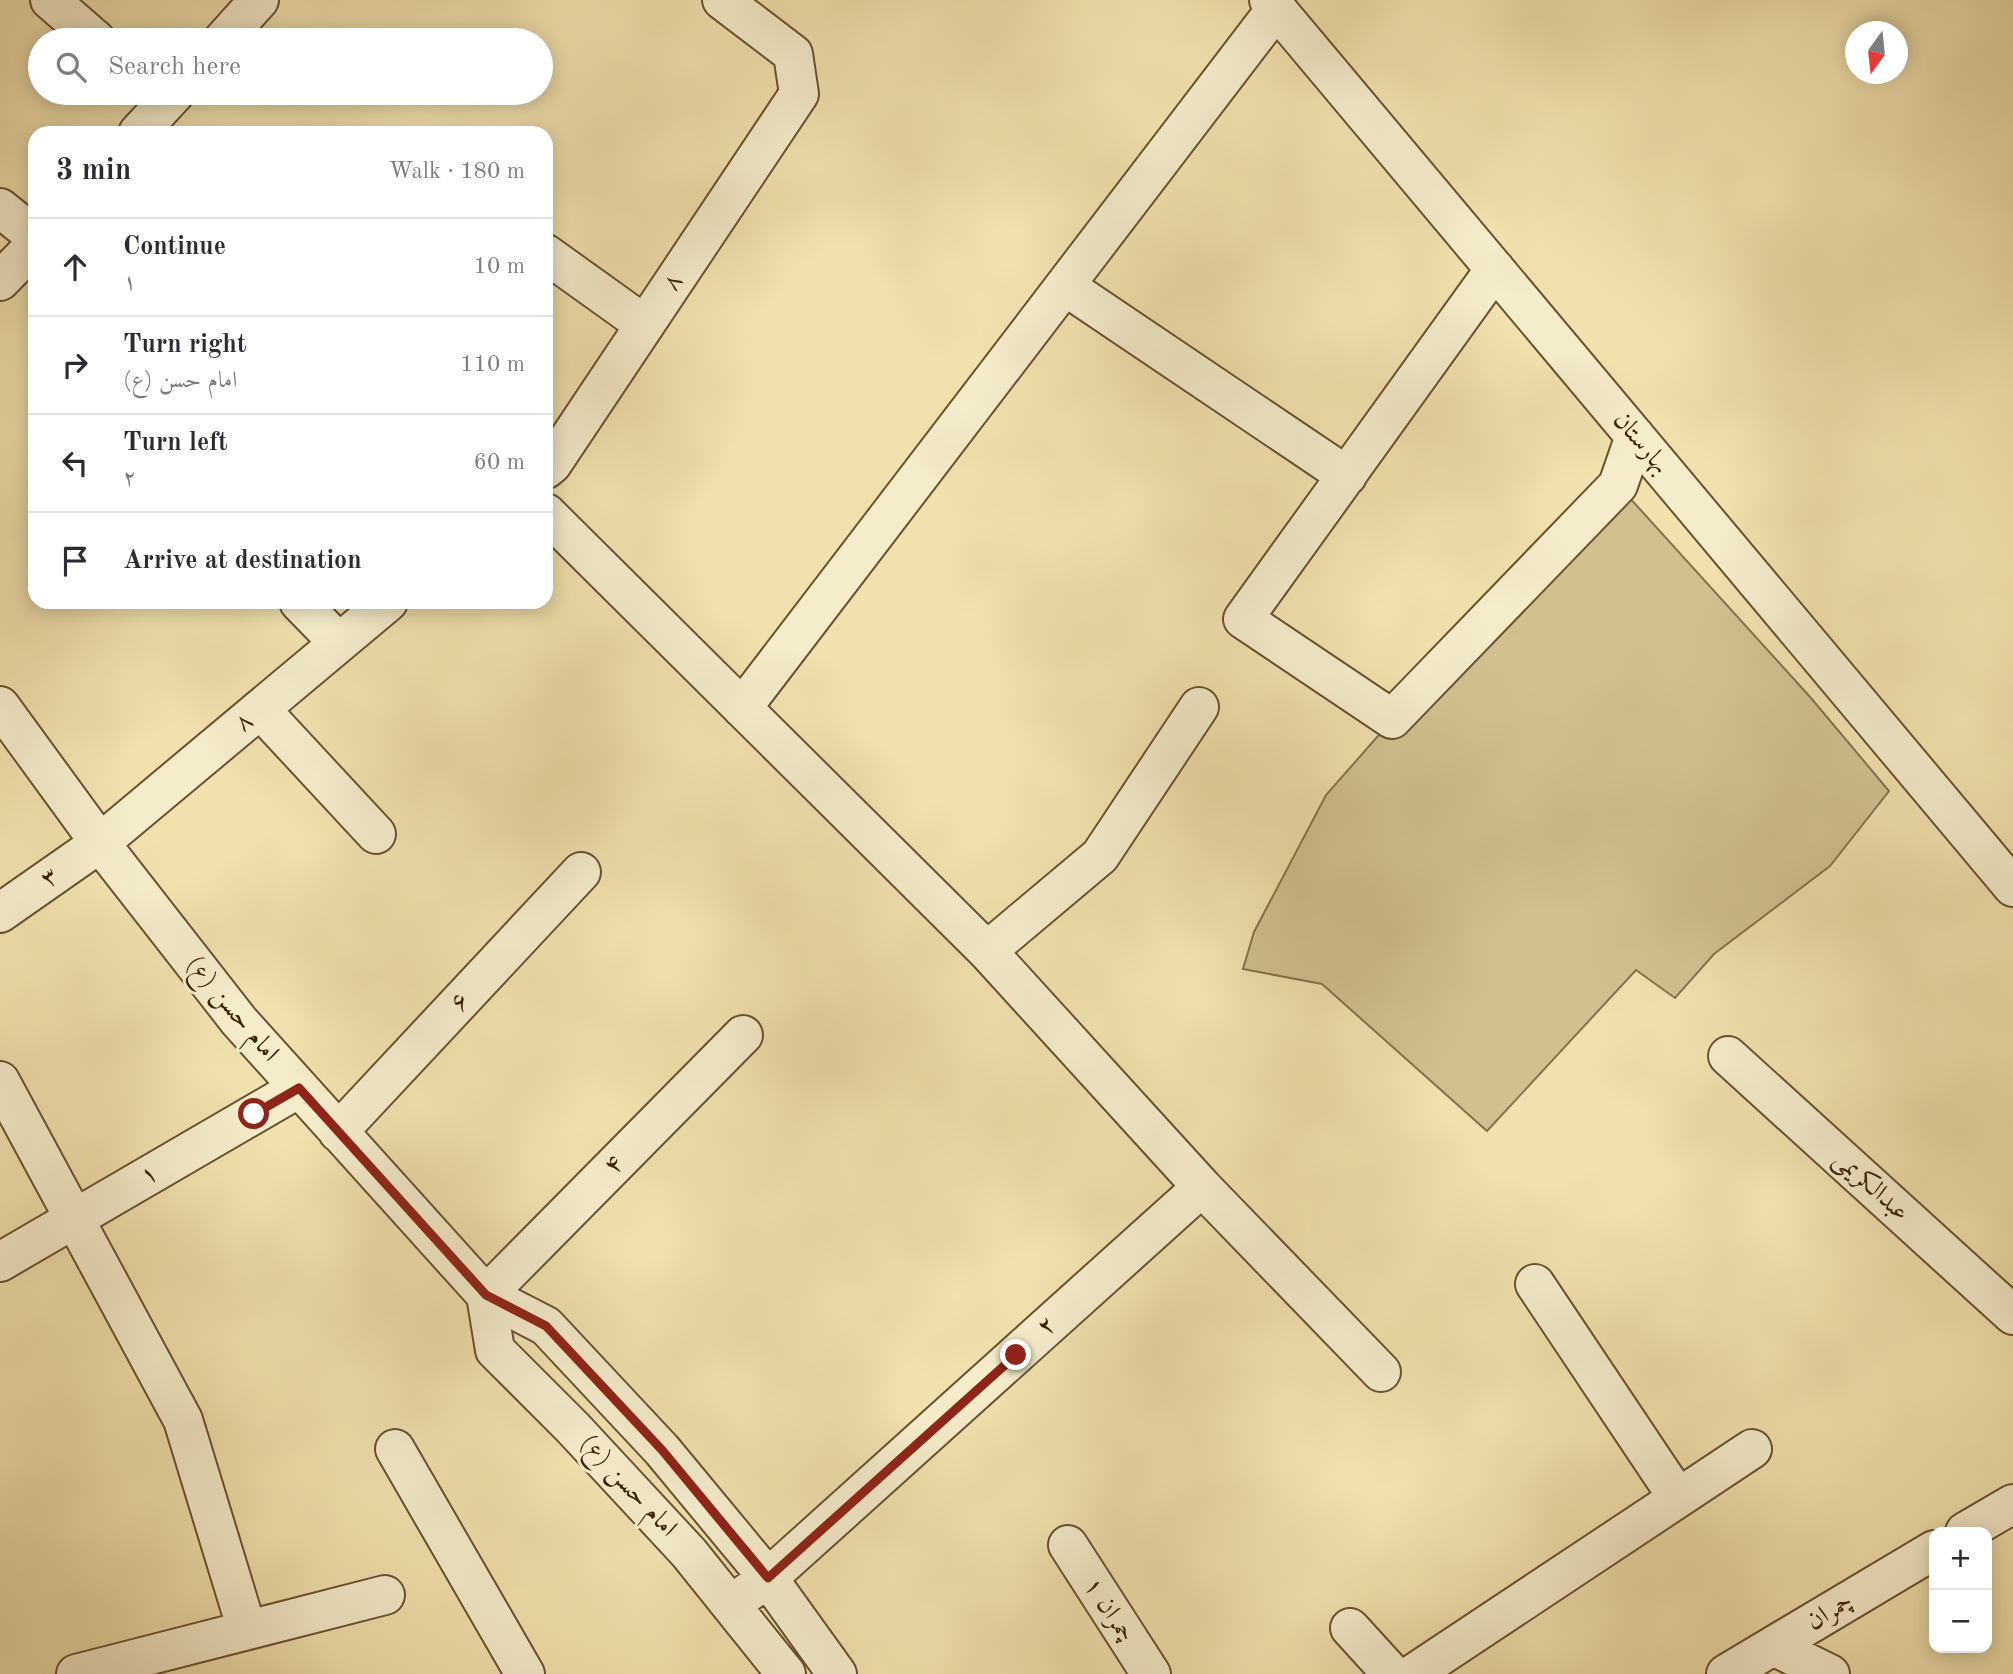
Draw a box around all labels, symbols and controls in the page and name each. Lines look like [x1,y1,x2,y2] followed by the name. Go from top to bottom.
[1845,21,1908,84] north arrow
[28,28,553,105] search box
[52,48,90,86] icon: search
[108,54,241,80] text: Search here
[56,156,131,186] text: 3 min
[389,160,525,183] text: Walk · 180 m
[123,234,226,260] text: Continue
[56,248,94,286] icon: ahead
[474,255,525,278] text: 10 m
[658,268,688,296] street label: ۸
[123,271,136,294] text: ۱
[123,332,246,358] text: Turn right
[56,346,94,384] icon: right
[460,353,525,376] text: 110 m
[123,369,237,392] text: امام حسن (ع)
[1606,407,1674,480] street label: بهارستان
[123,430,228,456] text: Turn left
[56,444,94,482] icon: left
[474,451,525,474] text: 60 m
[123,467,136,490] text: ۲
[56,542,94,580] icon: arrive
[123,548,362,574] text: Arrive at destination
[230,707,258,737] street label: ۸
[36,863,64,893] street label: ۳
[174,951,283,1072] street label: امام حسن (ع)
[445,988,475,1016] street label: ۶
[238,1098,269,1129] route start
[1826,1145,1915,1229] street label: عبدالکریمی
[599,1150,629,1180] street label: ۴
[136,1160,162,1190] street label: ۱
[1033,1311,1061,1341] street label: ۲
[1000,1339,1031,1370] route end
[569,1430,682,1548] street label: امام حسن (ع)
[1929,1527,1992,1653] map controls
[1929,1527,1992,1590] button: +
[1077,1573,1139,1648] street label: چمران ۱
[1803,1588,1858,1637] street label: چمران
[1929,1590,1992,1653] button: −

